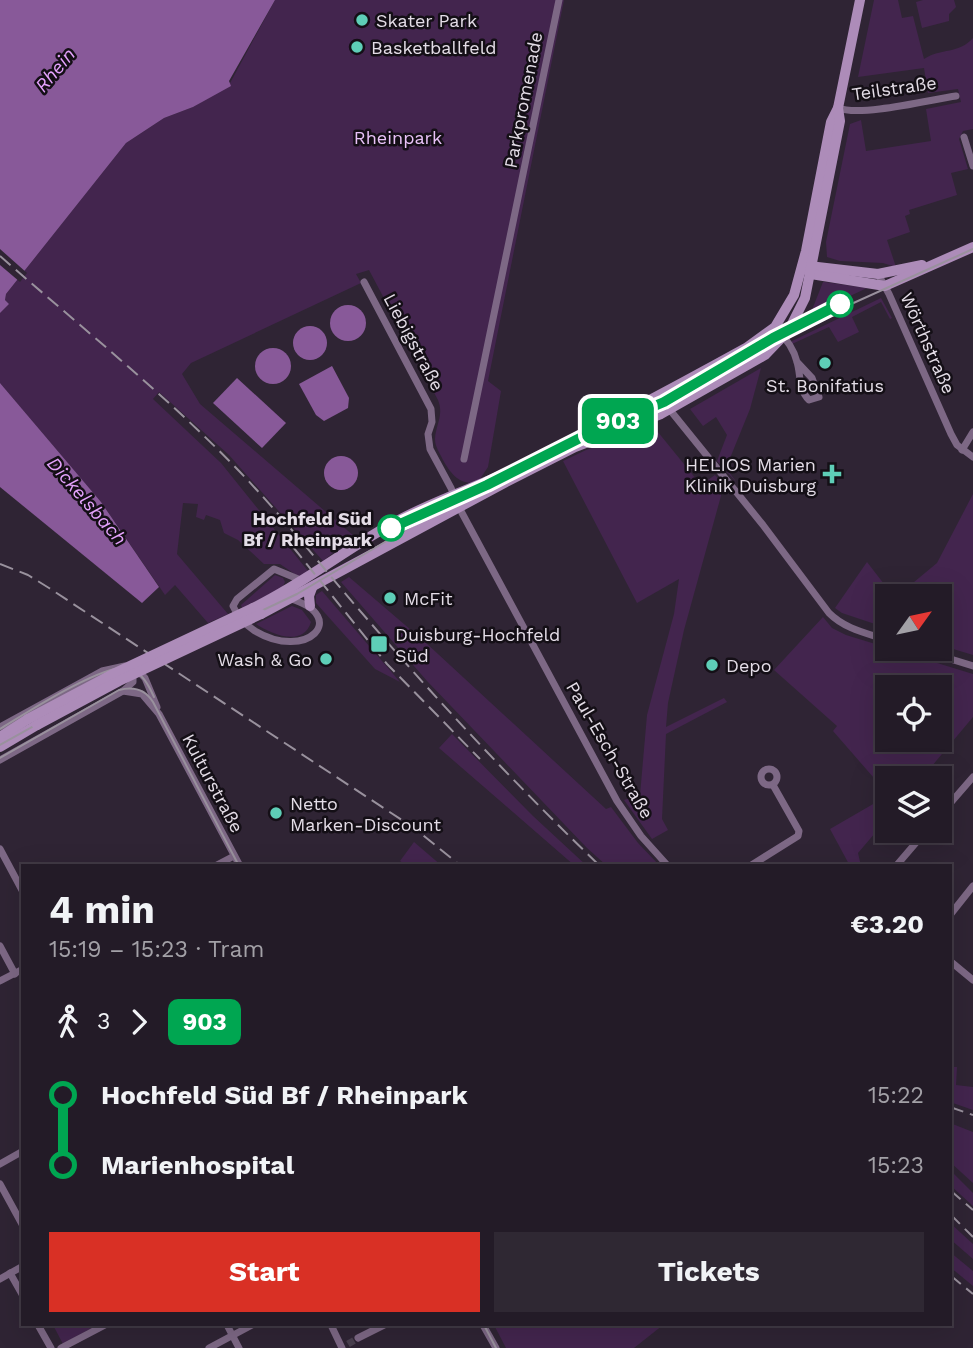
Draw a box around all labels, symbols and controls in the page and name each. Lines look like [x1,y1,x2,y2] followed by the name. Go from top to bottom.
[376,10,477,31] place label: Skater Park
[354,12,370,28] marker: Skater Park
[499,30,547,170] street label: Parkpromenade
[371,37,496,58] place label: Basketballfeld
[349,39,365,55] marker: Basketballfeld
[30,43,80,97] water label: Rhein
[850,72,938,104] street label: Teilstraße
[354,127,442,148] park label: Rheinpark
[896,289,960,397] street label: Wörthstraße
[380,290,448,394] street label: Liebigstraße
[827,291,853,317] unlabelled marker
[817,355,833,371] marker: St. Bonifatius
[766,375,884,396] place label: St. Bonifatius
[578,398,658,444] line badge: 903
[596,407,640,435] text: 903
[42,452,132,550] water label: Dickelsbach
[685,454,816,496] place label: HELIOS Marien Klinik Duisburg
[822,464,842,484] marker: HELIOS Marien Klinik Duisburg
[243,508,373,550] place label: Hochfeld Süd Bf / Rheinpark
[378,515,404,541] marker: Hochfeld Süd Bf / Rheinpark
[875,584,952,662] north arrow
[875,584,952,843] map controls
[404,588,453,609] place label: McFit
[382,590,398,606] marker: McFit
[395,624,560,666] place label: Duisburg-Hochfeld Süd
[369,634,389,654] marker: Duisburg-Hochfeld Süd
[217,649,312,670] place label: Wash & Go
[318,651,334,667] marker: Wash & Go
[726,655,771,676] place label: Depo
[704,657,720,673] marker: Depo
[875,675,952,752] button: locate
[562,678,658,822] street label: Paul-Esch-Straße
[178,730,248,836] street label: Kulturstraße
[875,766,952,843] button: layers
[290,793,442,835] place label: Netto Marken-Discount
[268,805,284,821] marker: Netto Marken-Discount
[49,888,155,932] text: 4 min
[851,909,924,939] text: €3.20
[49,936,264,963] text: 15:19 – 15:23 · Tram
[49,1003,87,1041] icon: walk
[120,1003,158,1041] icon: forward
[97,1008,110,1035] text: 3
[182,1008,227,1036] text: 903
[101,1080,468,1110] text: Hochfeld Süd Bf / Rheinpark
[868,1082,924,1109] text: 15:22
[101,1150,294,1180] text: Marienhospital
[868,1152,924,1179] text: 15:23
[49,1232,480,1312] button: Start
[494,1232,924,1312] button: Tickets

